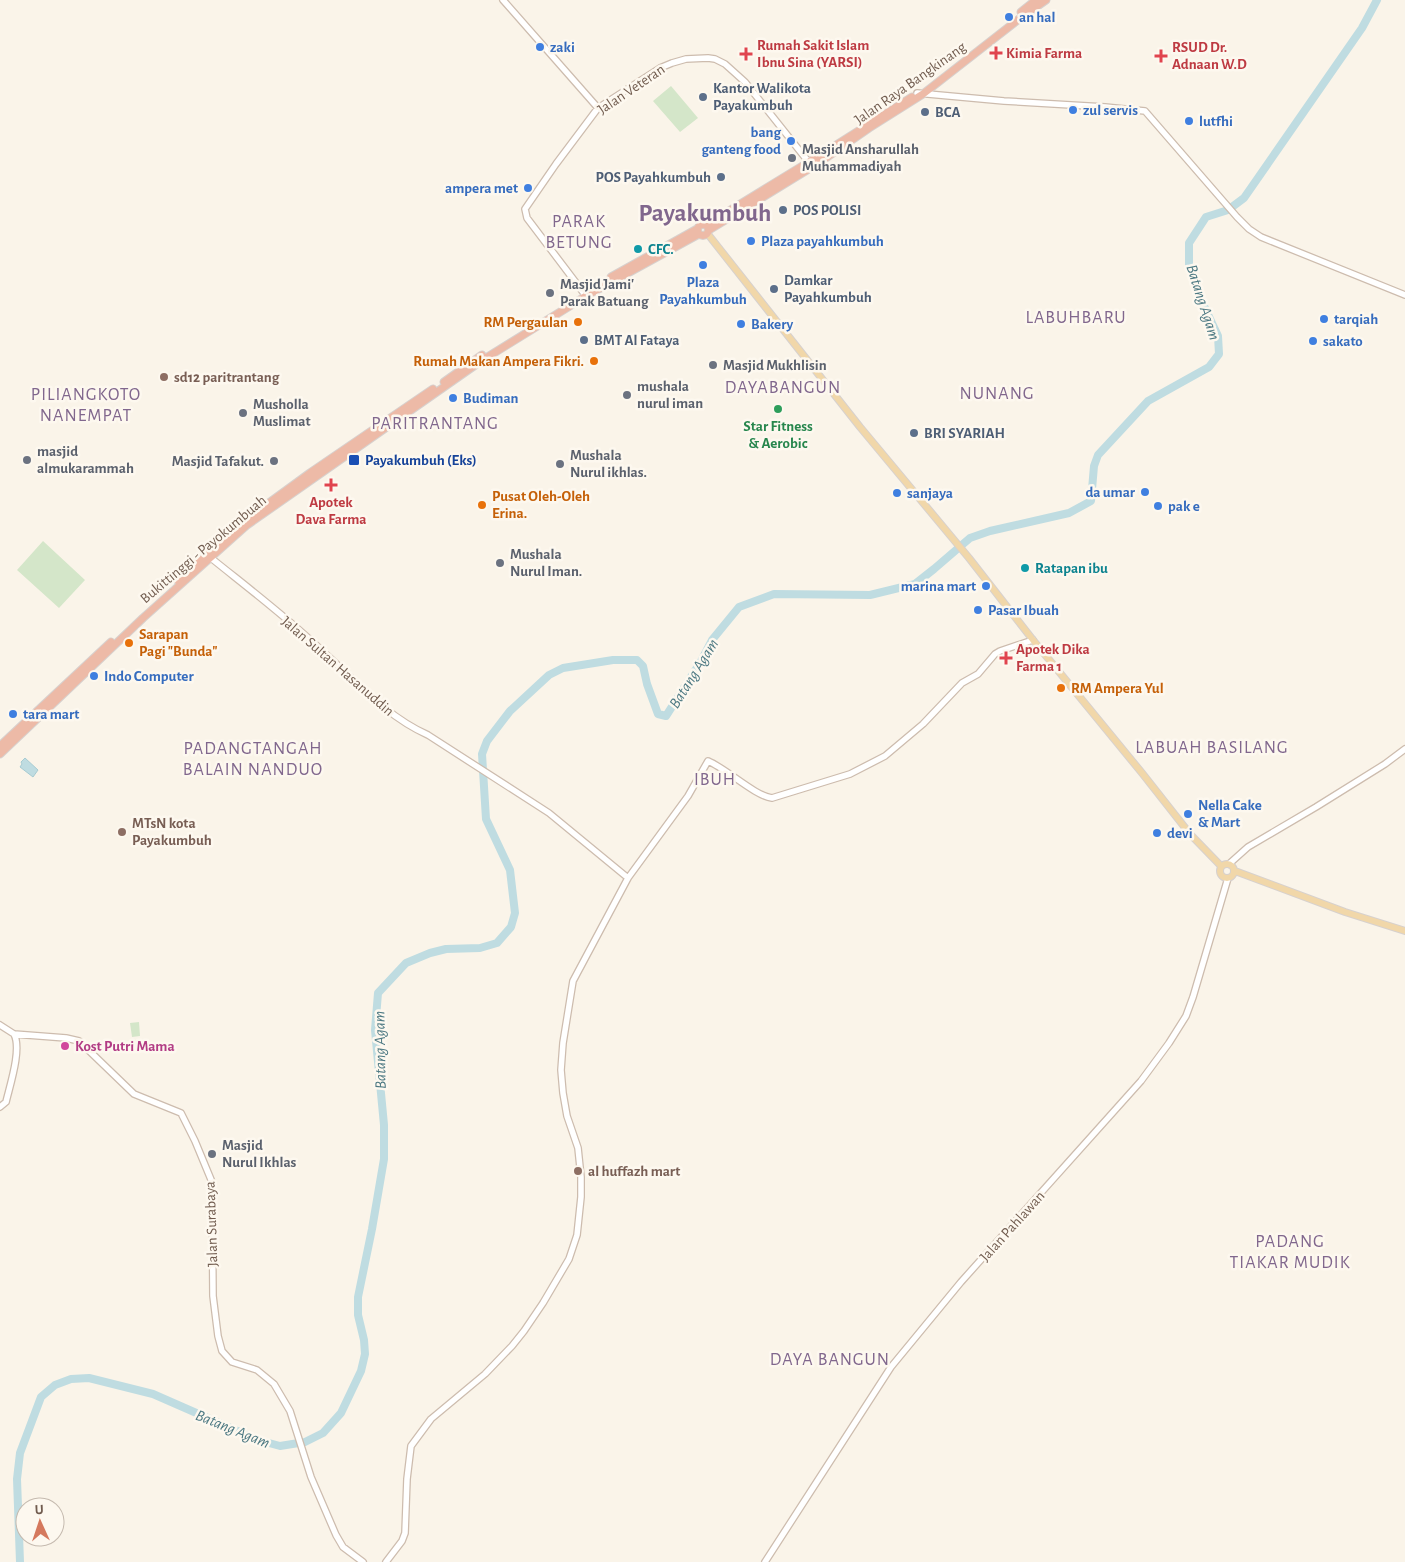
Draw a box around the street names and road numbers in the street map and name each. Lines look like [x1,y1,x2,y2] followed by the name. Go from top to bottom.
[852,39,969,127] street label: Jalan Raya Bangkinang
[595,62,668,117] street label: Jalan Veteran
[138,493,269,606] street label: Bukittinggi - Payokumbuah
[279,614,397,719] street label: Jalan Sultan Hasanuddin
[203,1181,220,1267] street label: Jalan Surabaya
[977,1188,1048,1264] street label: Jalan Pahlawan

